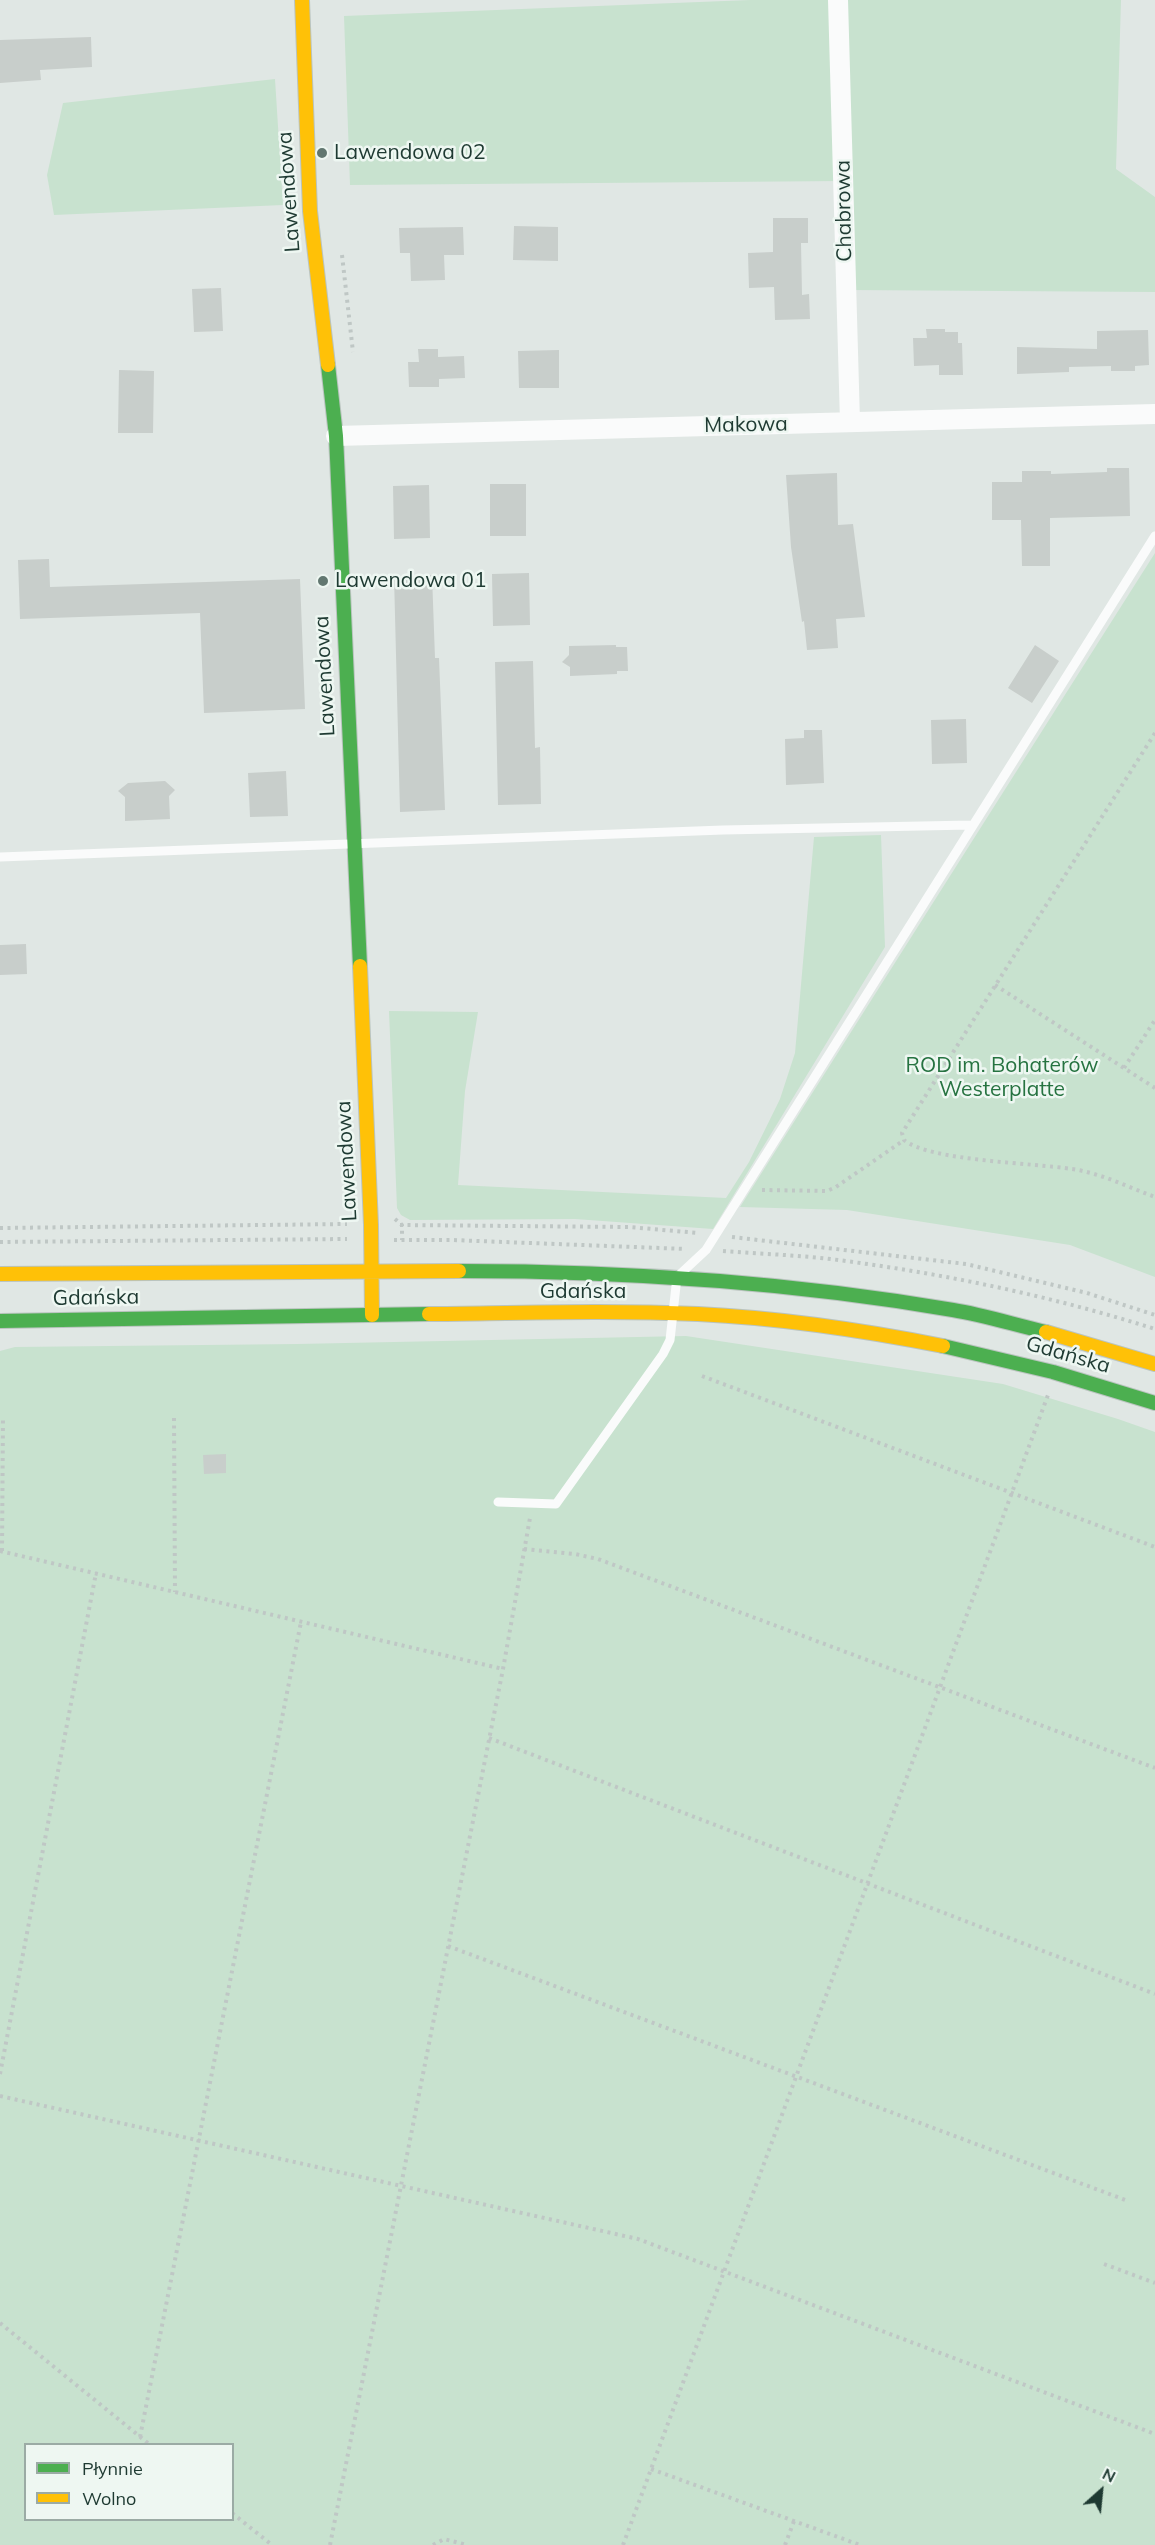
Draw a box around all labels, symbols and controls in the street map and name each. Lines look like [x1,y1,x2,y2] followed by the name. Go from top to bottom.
[272,131,306,253] street label: Lawendowa
[334,140,486,166] place label: Lawendowa 02
[315,146,329,160] marker: Lawendowa 02
[831,160,857,262] street label: Chabrowa
[704,412,788,438] street label: Makowa
[335,568,487,594] place label: Lawendowa 01
[316,574,330,588] marker: Lawendowa 01
[309,615,341,737] street label: Lawendowa
[906,1053,1098,1103] park label: ROD im. Bohaterów Westerplatte
[331,1100,363,1222] street label: Lawendowa
[540,1279,626,1305] street label: Gdańska
[52,1285,140,1311] street label: Gdańska
[1023,1331,1113,1379] street label: Gdańska
[24,2443,234,2521] legend
[82,2457,143,2480] text: Płynnie
[1071,2461,1131,2521] north arrow
[1099,2463,1119,2487] text: N
[82,2487,136,2510] text: Wolno

